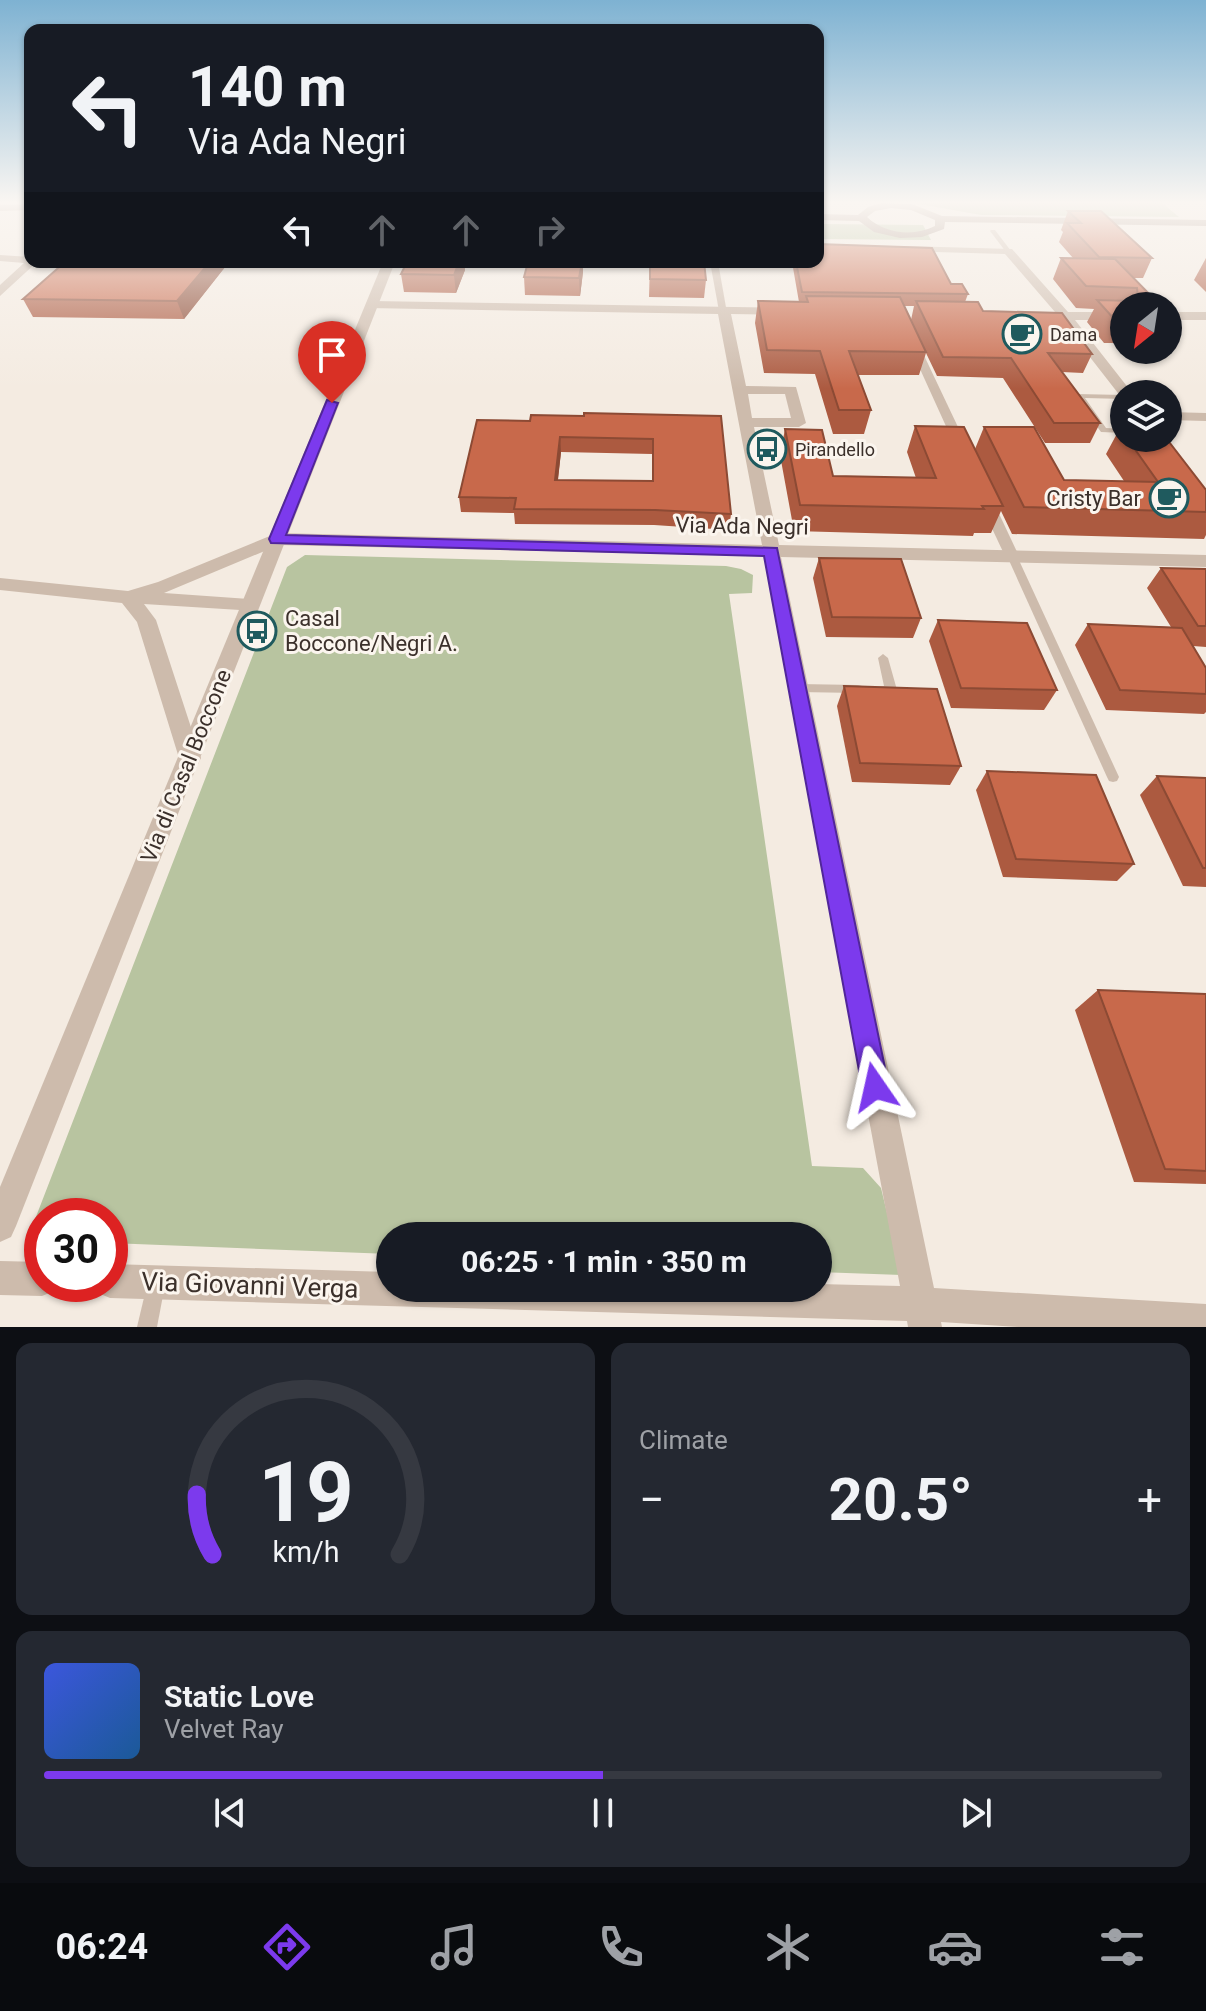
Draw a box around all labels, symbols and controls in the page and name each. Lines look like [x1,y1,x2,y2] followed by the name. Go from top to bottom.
[188,54,347,120] text: 140 m
[56,56,160,160] icon: left
[188,121,406,163] text: Via Ada Negri
[276,208,320,252] icon: left
[360,208,404,252] icon: ahead
[444,208,488,252] icon: ahead
[528,208,572,252] icon: right
[1110,292,1182,364] north arrow
[1110,292,1182,452] map controls
[1001,313,1043,355] cafe icon: Dama
[298,321,366,403] pin
[1050,324,1097,345] place label: Dama
[310,333,354,377] icon: arrive
[1110,380,1182,452] button: layers
[746,428,788,470] bus stop icon: Pirandello
[795,439,875,460] place label: Pirandello
[1148,477,1190,519] cafe icon: Cristy Bar
[1046,486,1142,511] place label: Cristy Bar
[675,512,809,540] street label: Via Ada Negri
[285,606,458,656] place label: Casal Boccone/Negri A.
[236,610,278,652] bus stop icon: Casal Boccone/Negri A.
[136,666,236,866] street label: Via di Casal Boccone
[833,1045,917,1129] position arrow
[24,1198,128,1302] speed limit sign: 30
[461,1244,747,1279] text: 06:25 · 1 min · 350 m
[141,1266,359,1304] street label: Via Giovanni Verga
[639,1425,728,1455] text: Climate
[258,1444,353,1541] text: 19
[829,1464,973,1535] text: 20.5°
[639,1474,664,1526] text: −
[1137,1474,1162,1526] text: +
[272,1535,339,1569] text: km/h
[164,1679,314,1714] text: Static Love
[164,1714,284,1744] text: Velvet Ray
[208,1791,252,1835] icon: previous
[581,1791,625,1835] icon: pause
[954,1791,998,1835] icon: next
[259,1919,315,1975] icon: directions
[426,1919,482,1975] icon: music
[593,1919,649,1975] icon: phone
[760,1919,816,1975] icon: climate
[927,1919,983,1975] icon: car
[1094,1919,1150,1975] icon: filters
[56,1926,148,1968] text: 06:24

